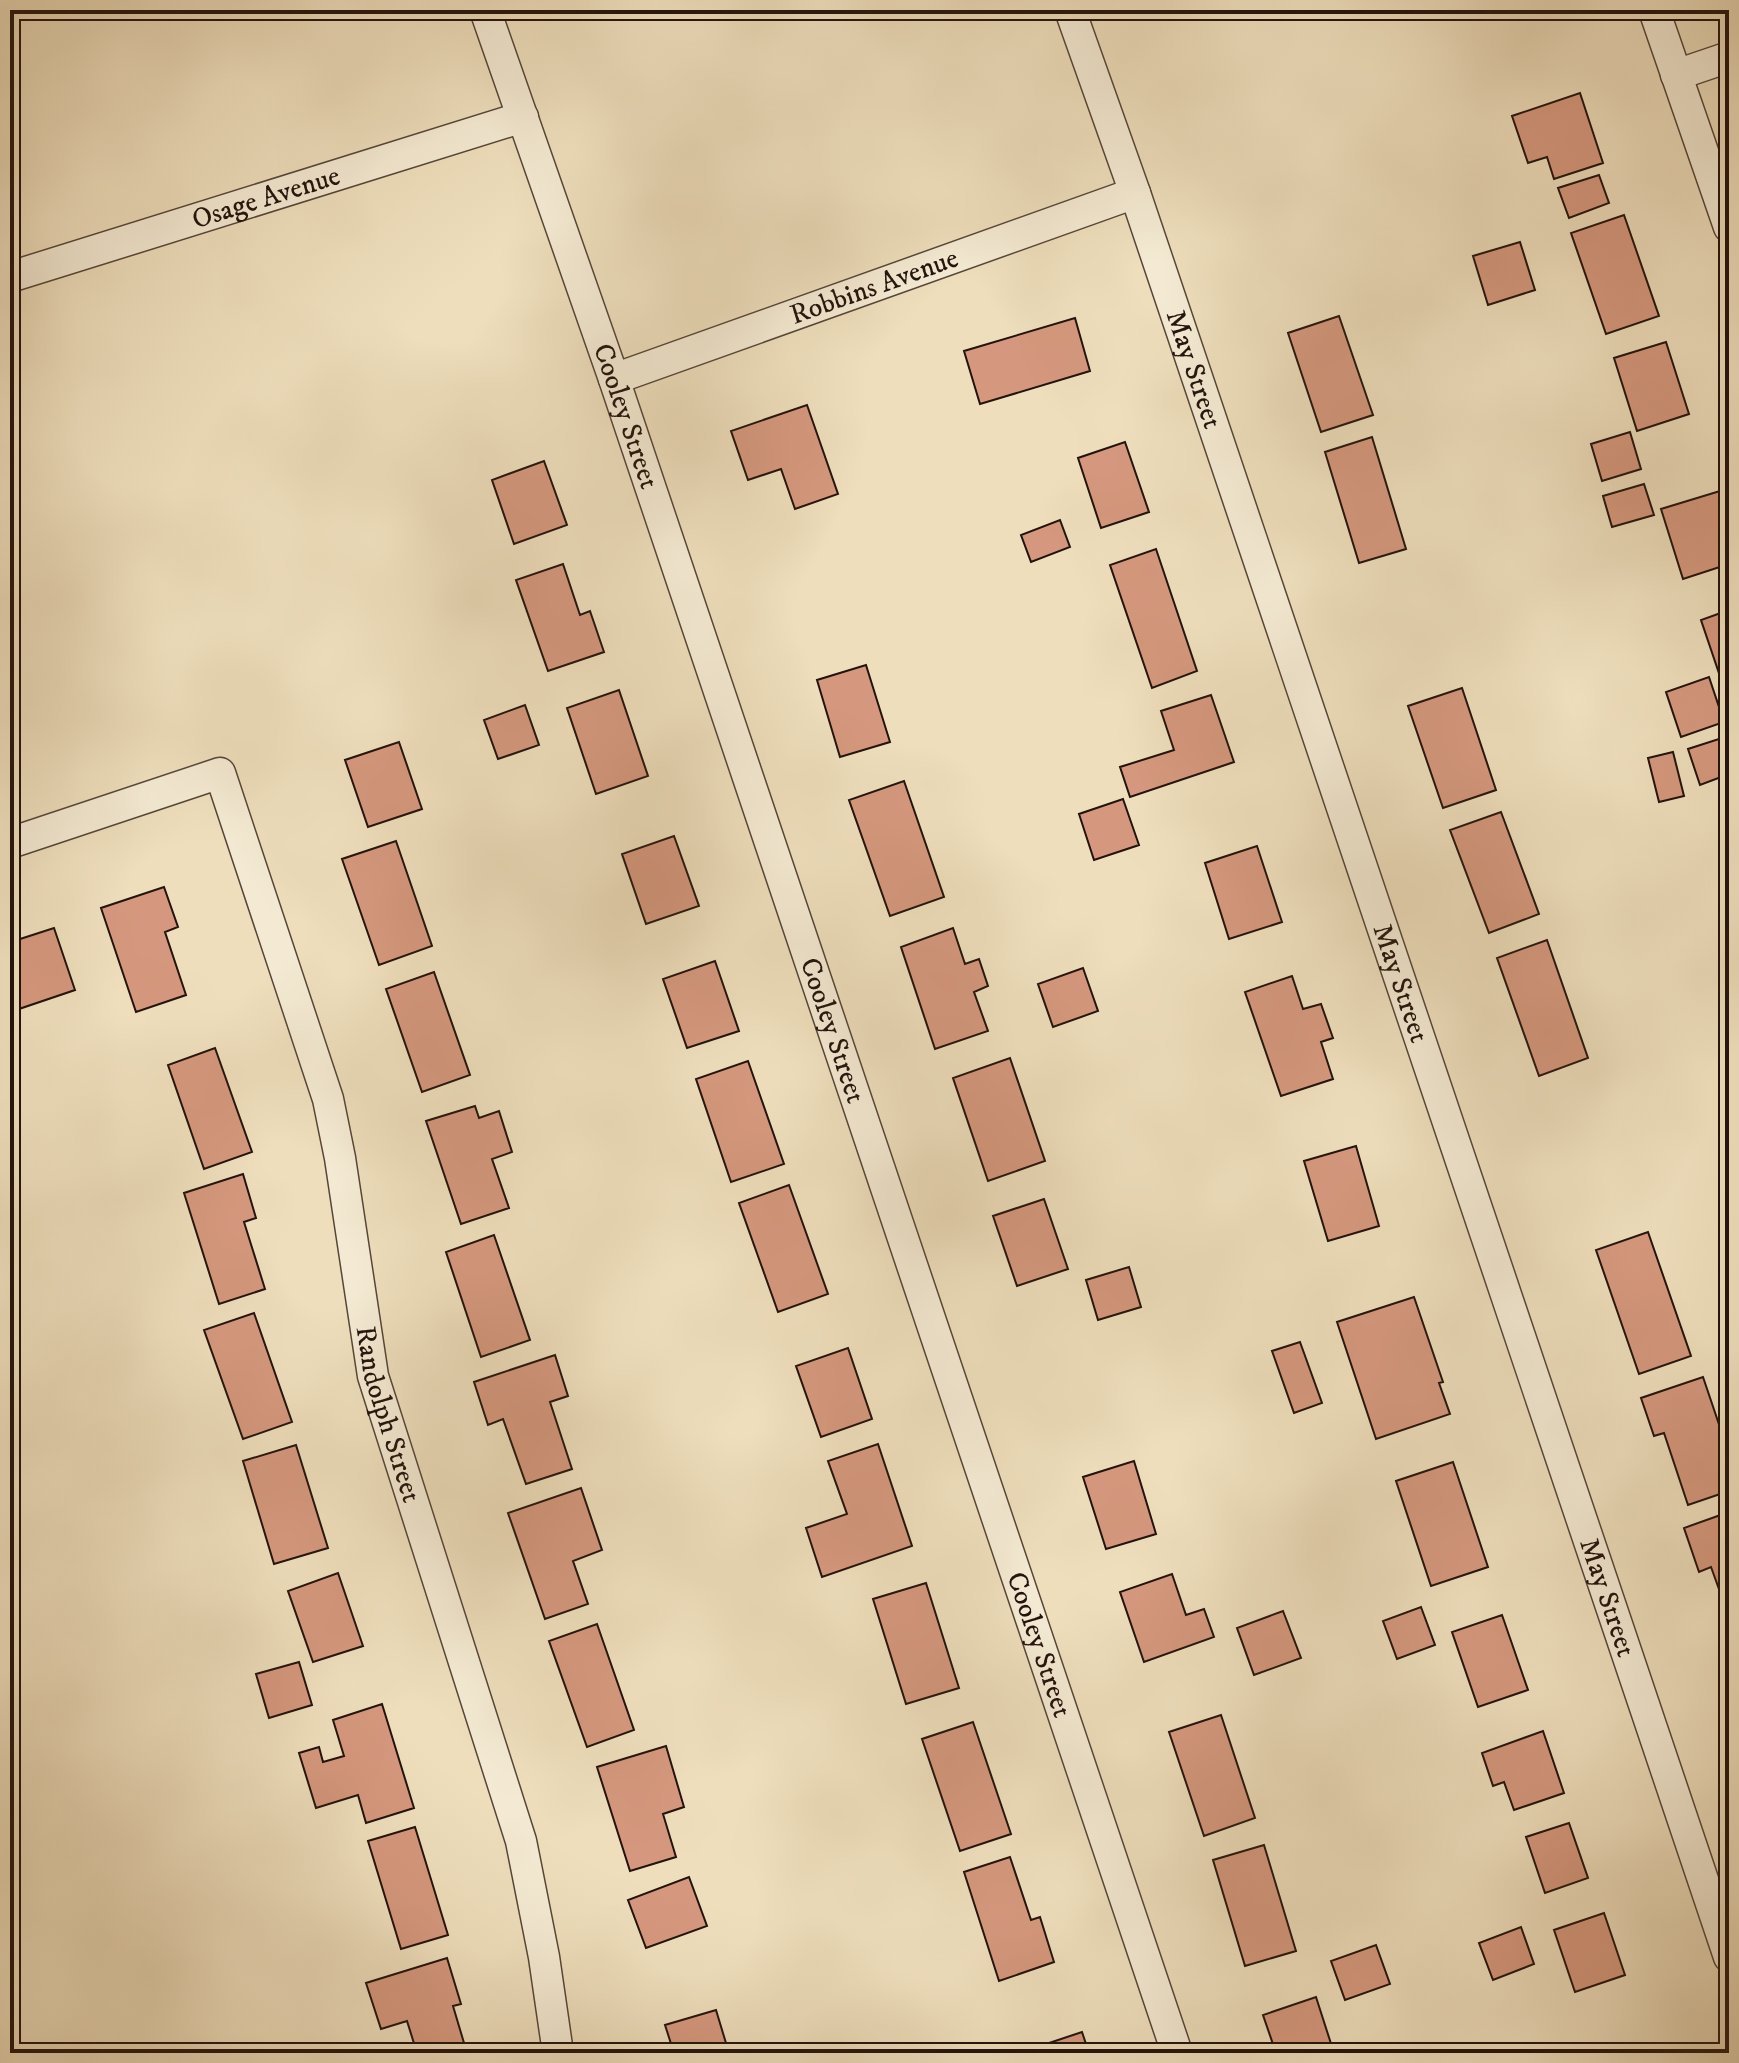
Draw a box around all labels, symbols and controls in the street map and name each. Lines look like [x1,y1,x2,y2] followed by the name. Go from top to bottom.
[188,158,344,237] street label: Osage Avenue
[785,240,963,332] street label: Robbins Avenue
[1158,305,1230,433] street label: May Street
[585,339,667,493] street label: Cooley Street
[1365,919,1437,1047] street label: May Street
[792,953,874,1108] street label: Cooley Street
[348,1324,430,1507] street label: Randolph Street
[1572,1534,1644,1661] street label: May Street
[999,1567,1080,1722] street label: Cooley Street

